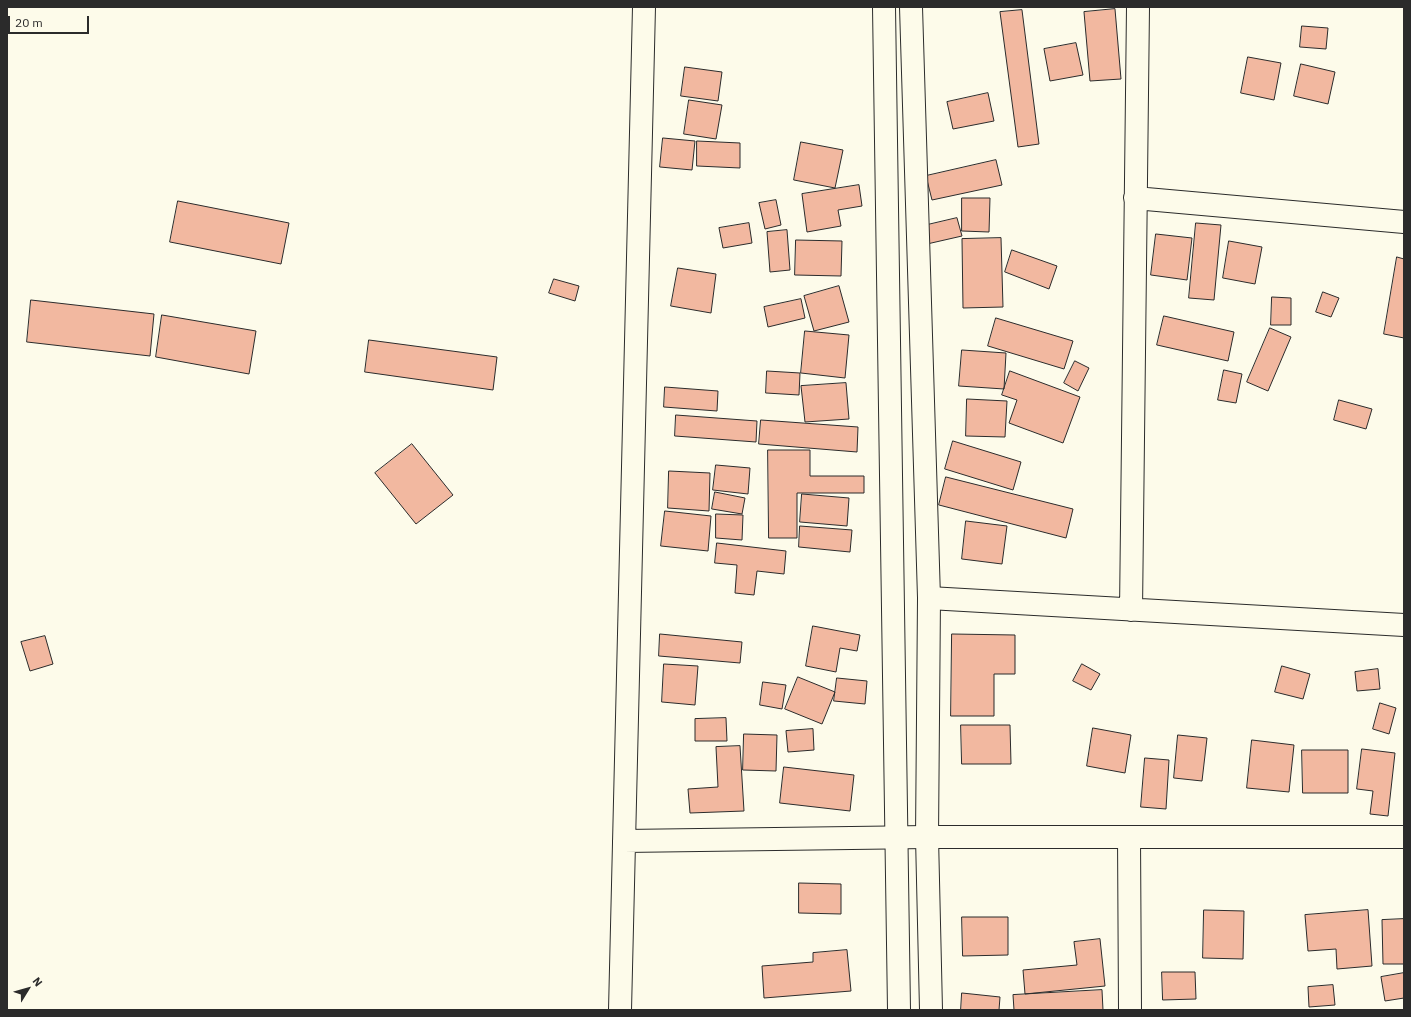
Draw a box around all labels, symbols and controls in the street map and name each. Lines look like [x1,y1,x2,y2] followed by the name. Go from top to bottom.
[10,8,91,34] scale bar
[15,15,43,30] text: 20 m
[8,969,48,1009] north arrow
[30,974,46,989] text: N

